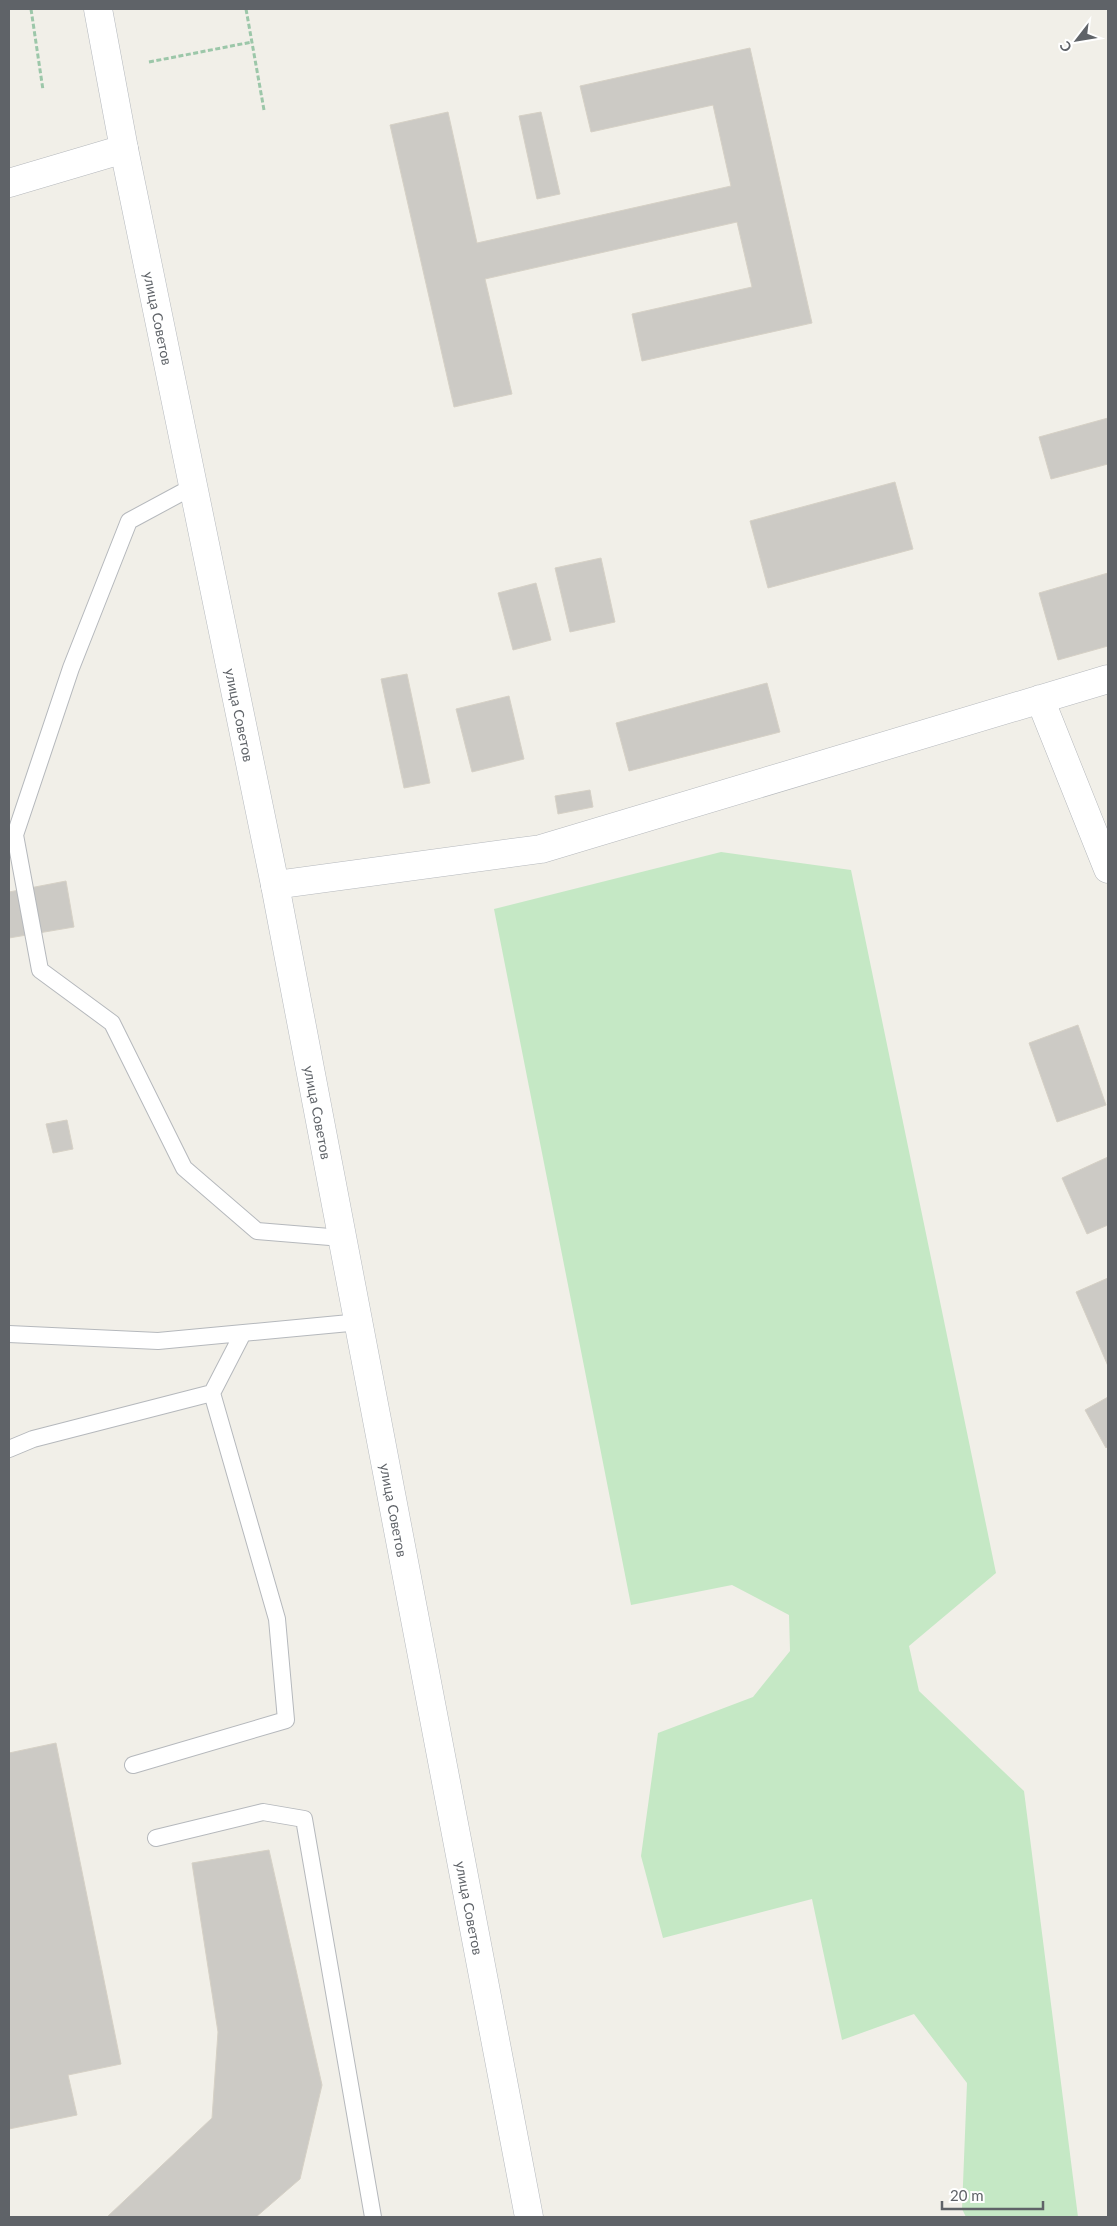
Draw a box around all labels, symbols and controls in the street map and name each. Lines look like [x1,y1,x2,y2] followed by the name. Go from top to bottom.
[1052,15,1102,65] north arrow
[1055,38,1075,55] text: С
[141,270,177,366] street label: улица Советов
[222,667,258,763] street label: улица Советов
[301,1064,336,1160] street label: улица Советов
[377,1462,411,1558] street label: улица Советов
[453,1860,487,1956] street label: улица Советов
[942,2178,1043,2210] scale bar
[950,2186,984,2204] text: 20 m

